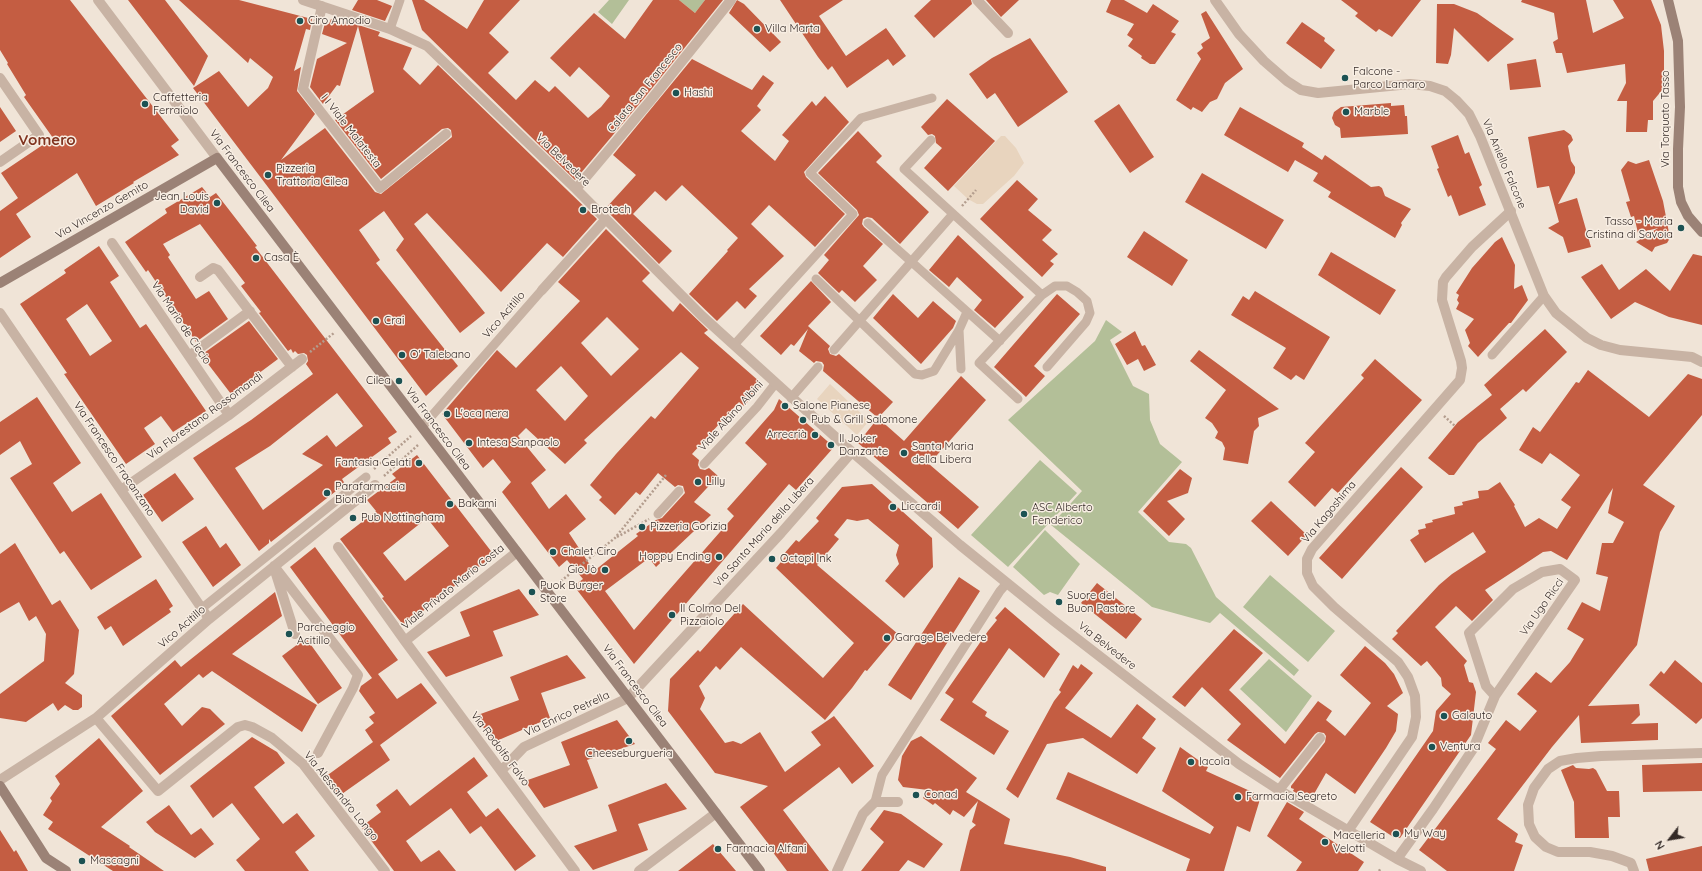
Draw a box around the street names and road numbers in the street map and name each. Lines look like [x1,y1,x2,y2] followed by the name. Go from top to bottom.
[605,41,685,135] street label: Calata San Francesco
[1659,70,1673,168] street label: Via Torquato Tasso
[318,92,384,170] street label: I I Viale Malatesta
[1479,117,1529,211] street label: Via Aniello Falcone
[207,127,277,215] street label: Via Francesco Cilea
[533,131,593,189] street label: Via Belvedere
[53,178,151,242] street label: Via Vincenzo Gemito
[148,279,214,367] street label: Via Mario de Ciccio
[480,289,528,341] street label: Vico Acitillo
[145,370,265,462] street label: Via Florestano Rossomandi
[696,378,766,454] street label: Viale Albino Albini
[403,385,473,473] street label: Via Francesco Cilea
[71,399,157,519] street label: Via Francesco Fracanzano
[711,474,817,590] street label: Via Santa Maria della Libera
[1299,478,1359,546] street label: Via Kagoshima
[399,542,507,632] street label: Viale Privato Mario Costa
[1517,576,1567,638] street label: Via Ugo Ricci
[156,603,208,651] street label: Vico Acitillo
[1075,619,1139,673] street label: Via Belvedere
[600,642,670,730] street label: Via Francesco Cilea
[522,689,612,739] street label: Via Enrico Petrella
[468,709,532,789] street label: Via Rodolfo Falvo
[301,749,381,843] street label: Via Alessandro Longo

